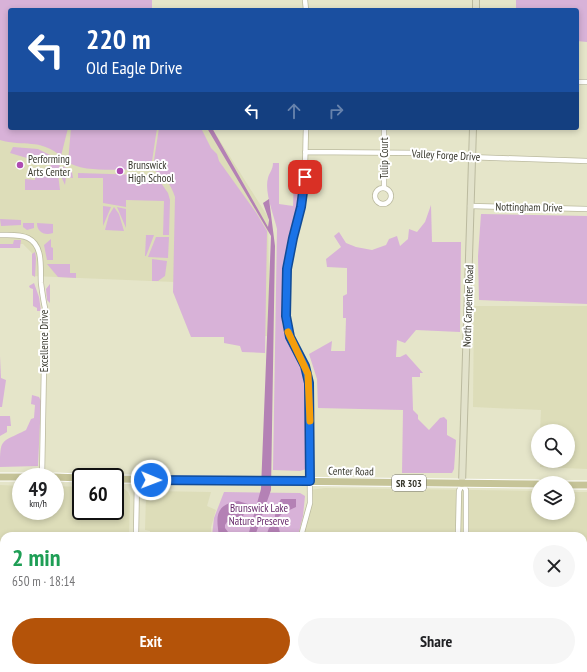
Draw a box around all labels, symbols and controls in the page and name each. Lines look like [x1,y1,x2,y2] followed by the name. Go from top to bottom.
[86,20,150,57] text: 220 m
[20,24,72,76] icon: left
[86,56,183,79] text: Old Eagle Drive
[241,100,263,122] icon: left
[283,100,305,122] icon: ahead
[325,100,347,122] icon: right
[377,137,391,179] street label: Tulip Court
[410,146,481,164] street label: Valley Forge Drive
[28,152,70,179] place label: Performing Arts Center
[128,158,174,185] place label: Brunswick High School
[15,160,25,170] marker: Performing Arts Center
[288,160,322,194] pin
[115,166,125,176] marker: Brunswick High School
[294,166,316,188] icon: arrive
[495,199,563,215] street label: Nottingham Drive
[460,264,476,347] street label: North Carpenter Road
[37,309,51,372] street label: Excellence Drive
[531,424,575,520] map controls
[531,424,575,468] button: search
[130,459,172,501] position arrow
[328,464,374,478] street label: Center Road
[72,468,124,520] speed limit sign: 60
[392,475,426,491] road number: SR 303
[28,476,48,502] text: 49
[531,476,575,520] button: layers
[29,497,47,510] text: km/h
[229,501,290,528] park label: Brunswick Lake Nature Preserve
[12,542,60,573] text: 2 min
[533,545,575,587] button: close
[12,573,75,590] text: 650 m · 18:14
[12,618,290,664] button: Exit
[298,618,575,664] button: Share

